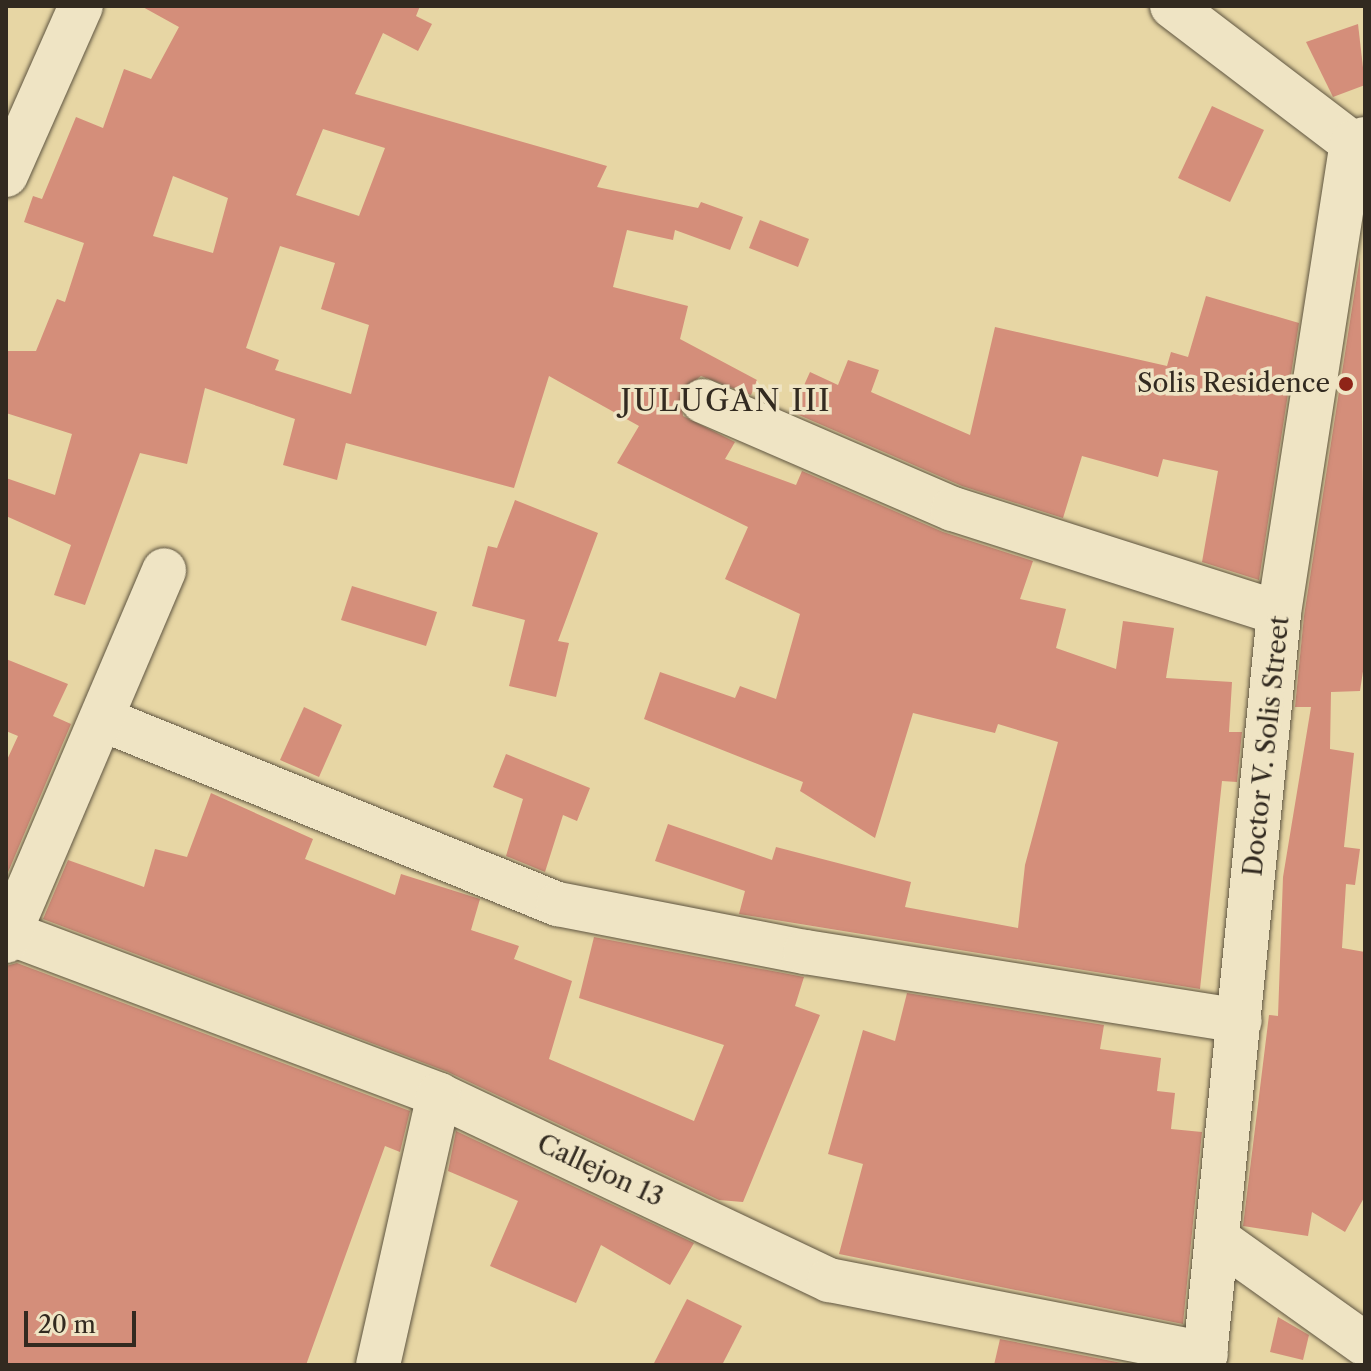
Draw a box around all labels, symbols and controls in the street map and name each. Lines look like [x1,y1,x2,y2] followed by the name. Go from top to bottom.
[1137,368,1330,400] place label: Solis Residence
[1337,375,1355,393] marker: Solis Residence
[621,383,831,419] district label: JULUGAN III
[1238,613,1296,879] street label: Doctor V. Solis Street
[532,1128,668,1214] street label: Callejon 13
[28,1295,140,1345] scale bar
[38,1310,96,1339] text: 20 m

